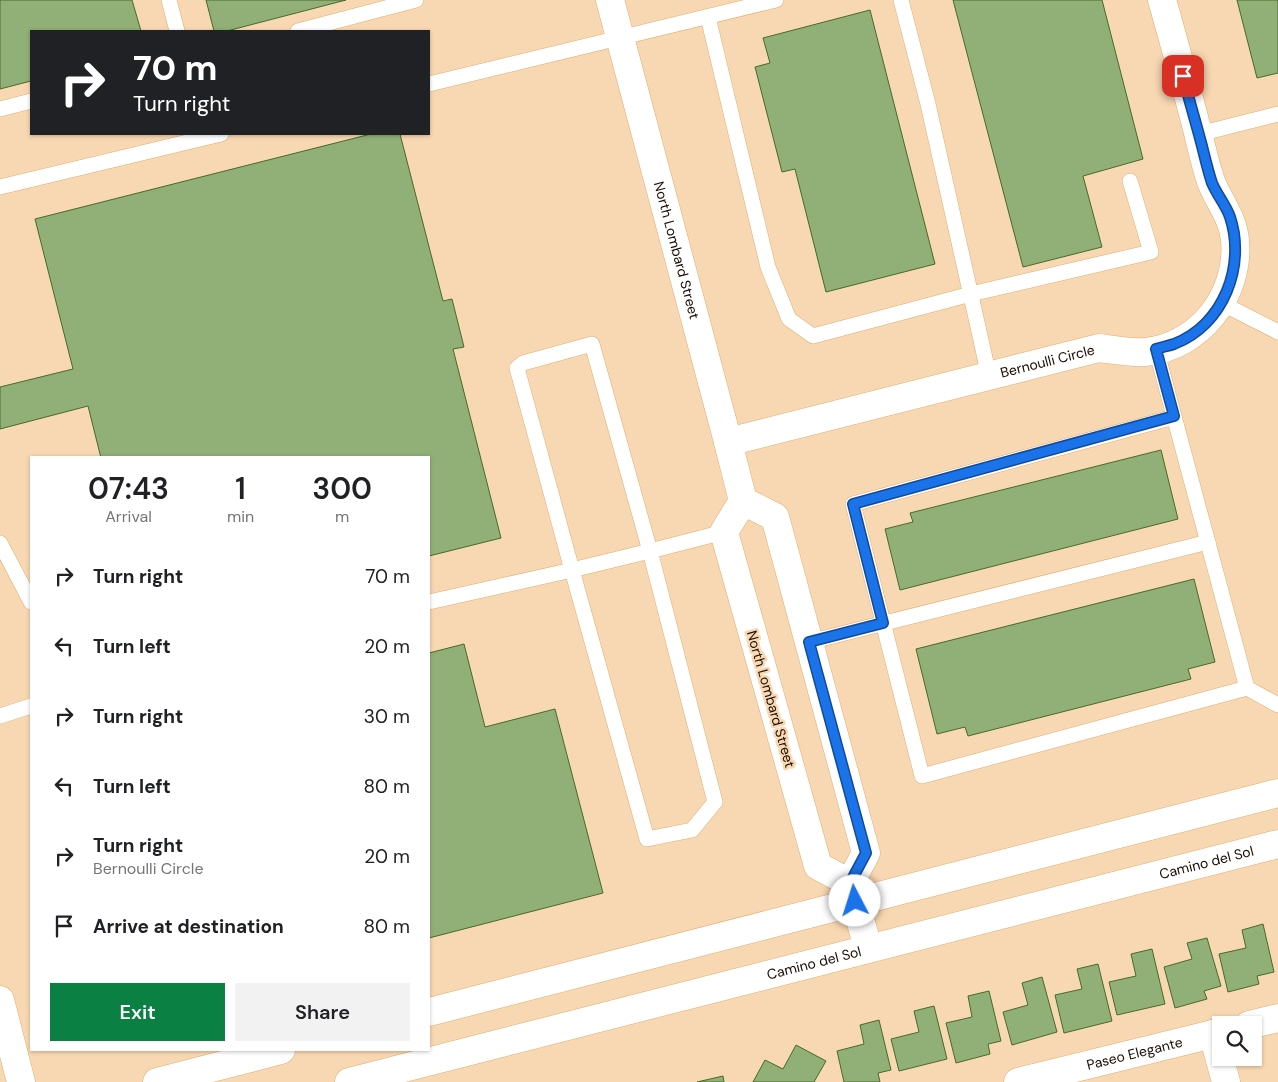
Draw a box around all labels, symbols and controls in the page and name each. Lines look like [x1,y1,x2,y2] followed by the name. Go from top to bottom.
[133,45,217,91] text: 70 m
[50,50,115,115] icon: right
[1162,55,1204,97] pin
[1169,62,1197,90] icon: arrive
[133,89,230,118] text: Turn right
[650,179,704,321] street label: North Lombard Street
[998,340,1097,382] street label: Bernoulli Circle
[88,469,169,508] text: 07:43
[235,469,246,508] text: 1
[312,469,372,508] text: 300
[105,506,152,527] text: Arrival
[227,506,254,527] text: min
[335,506,349,527] text: m
[50,562,78,590] icon: right
[93,564,183,589] text: Turn right
[365,564,410,589] text: 70 m
[743,628,799,770] street label: North Lombard Street
[50,632,78,660] icon: left
[93,634,171,659] text: Turn left
[364,634,410,659] text: 20 m
[50,702,78,730] icon: right
[93,704,183,729] text: Turn right
[364,704,410,729] text: 30 m
[50,772,78,800] icon: left
[93,774,171,799] text: Turn left
[363,774,410,799] text: 80 m
[93,833,183,858] text: Turn right
[50,842,78,870] icon: right
[1157,842,1255,883] street label: Camino del Sol
[364,844,410,869] text: 20 m
[93,858,203,879] text: Bernoulli Circle
[828,874,880,926] position arrow
[50,912,78,940] icon: arrive
[93,914,284,939] text: Arrive at destination
[363,914,410,939] text: 80 m
[765,942,863,984] street label: Camino del Sol
[50,983,225,1041] button: Exit
[235,983,410,1041] button: Share
[1212,1016,1262,1066] map controls
[1212,1016,1262,1066] button: search
[1085,1033,1184,1074] street label: Paseo Elegante

